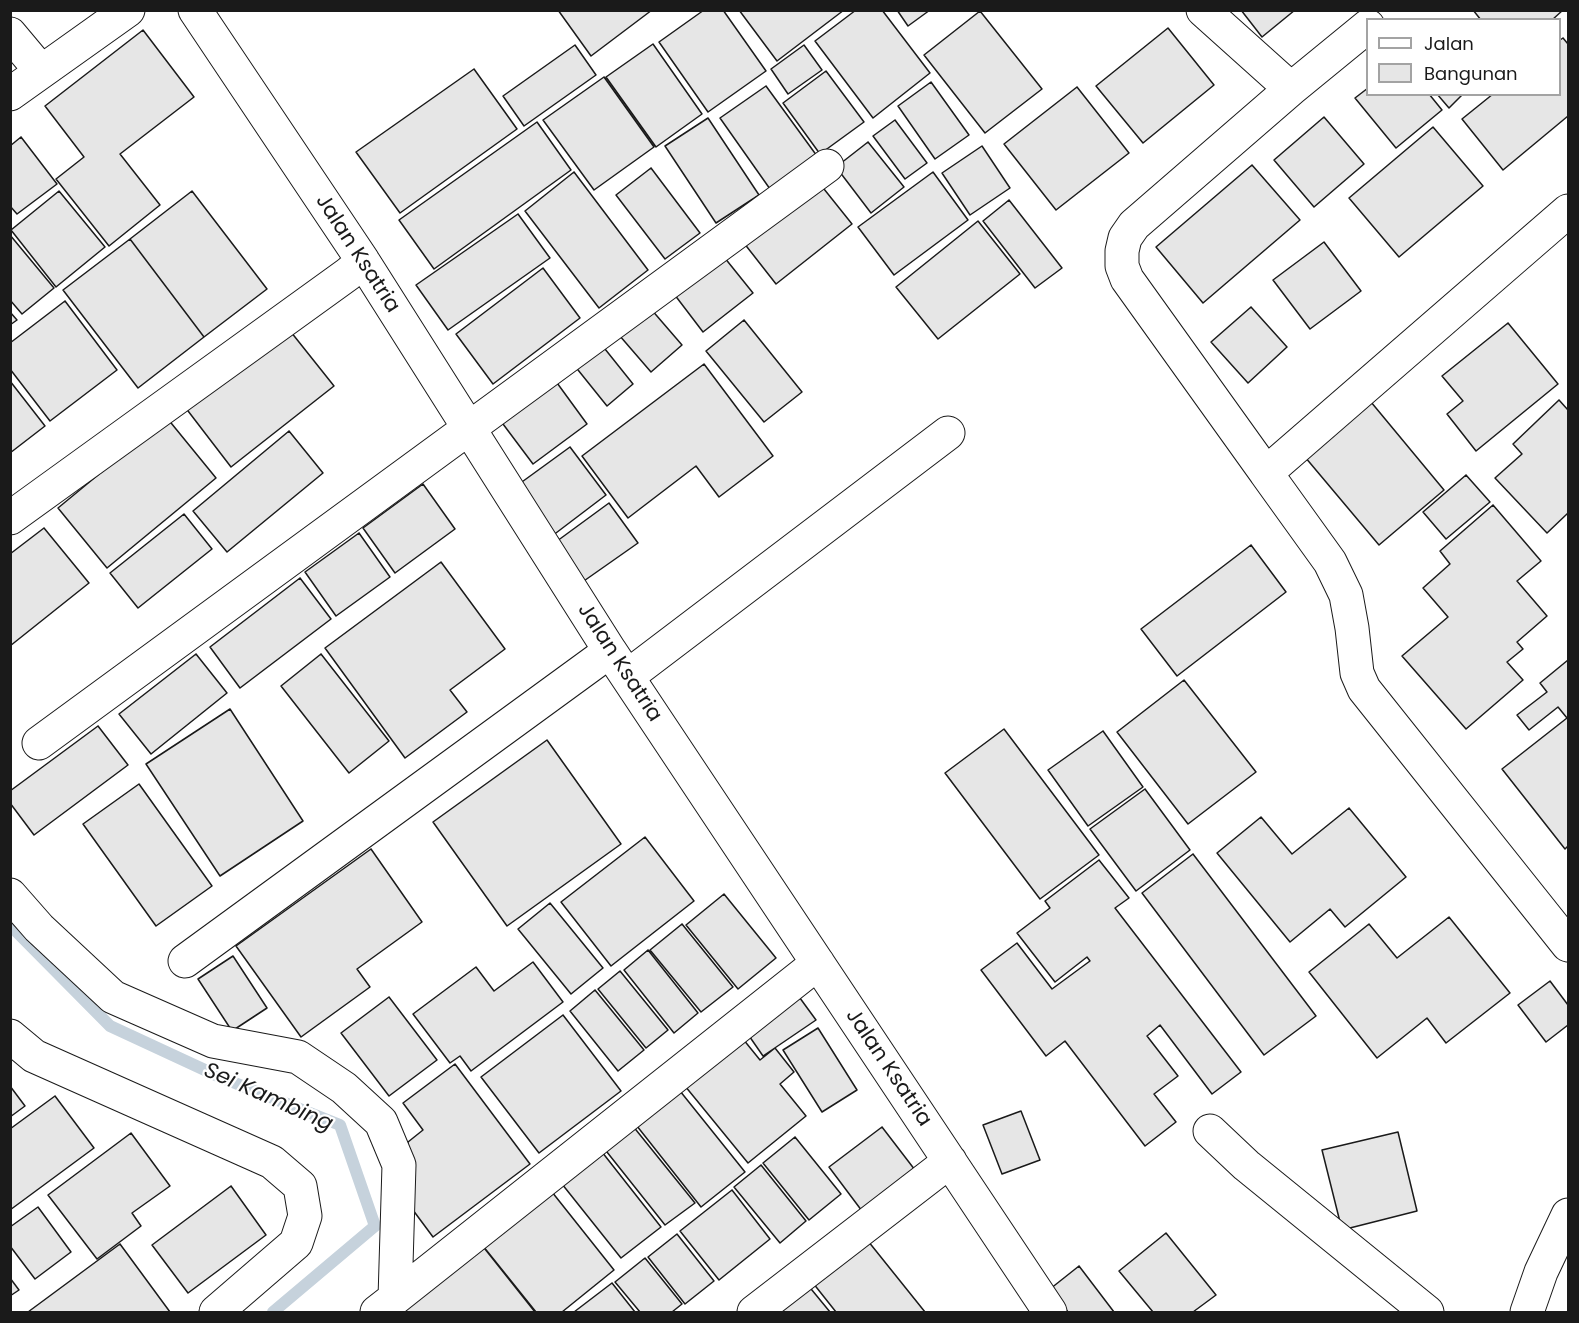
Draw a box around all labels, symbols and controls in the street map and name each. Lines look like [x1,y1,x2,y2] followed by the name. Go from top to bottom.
[1366,18,1561,96] legend
[1424,31,1474,56] text: Jalan
[1424,61,1518,86] text: Bangunan
[309,190,405,318] street label: Jalan Ksatria
[571,599,667,727] street label: Jalan Ksatria
[839,1004,937,1132] street label: Jalan Ksatria
[199,1058,337,1138] water label: Sei Kambing

